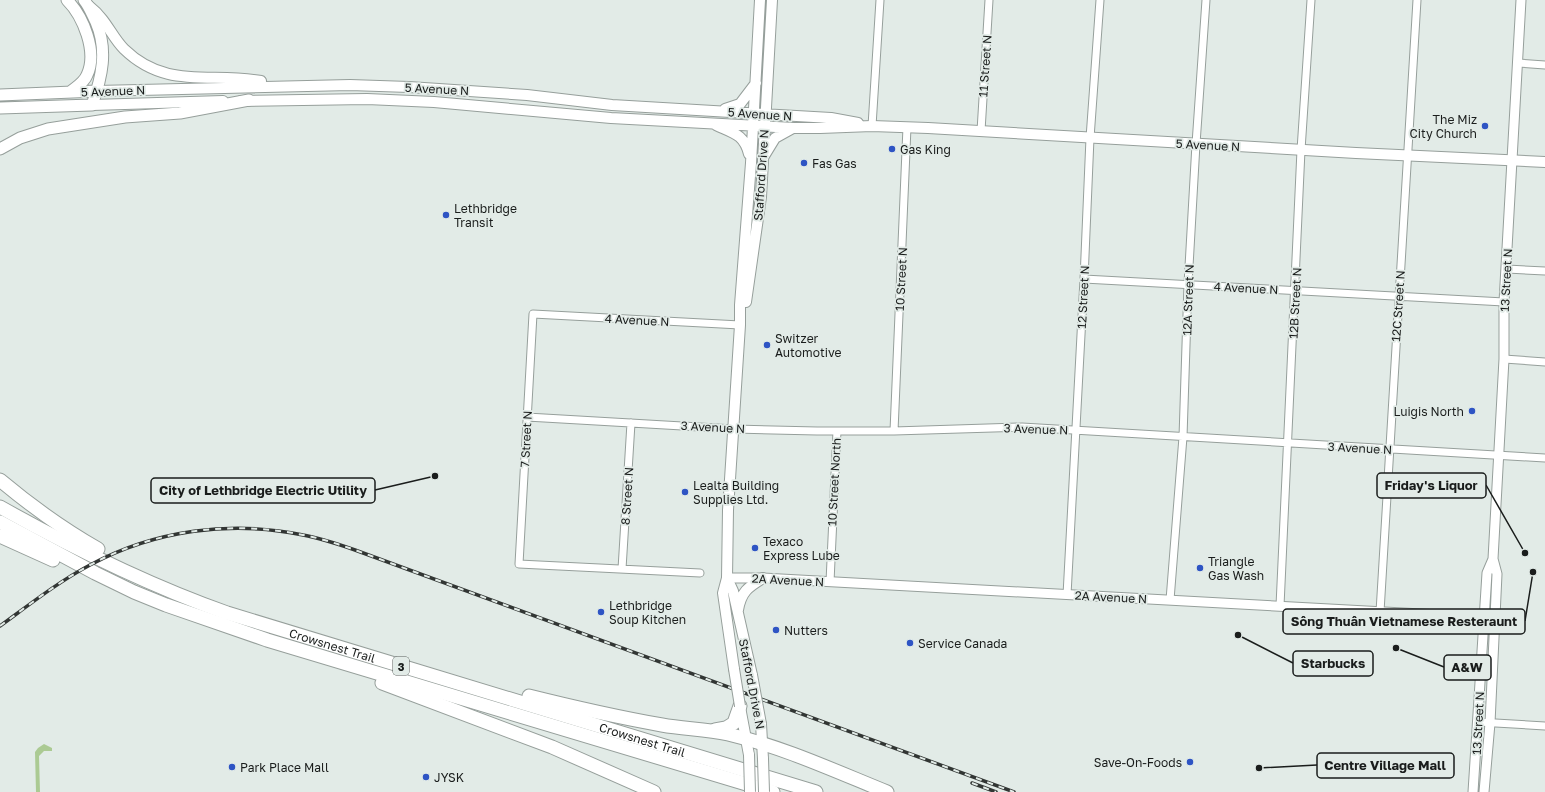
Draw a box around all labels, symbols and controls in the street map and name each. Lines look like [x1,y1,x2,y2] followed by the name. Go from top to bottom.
[975,34,995,98] street label: 11 Street N
[404,80,470,98] street label: 5 Avenue N
[81,82,145,100] street label: 5 Avenue N
[727,104,793,124] street label: 5 Avenue N
[1410,112,1477,141] place label: The Miz City Church
[1480,121,1490,131] marker: The Miz City Church
[750,129,772,221] street label: Stafford Drive N
[1175,136,1241,154] street label: 5 Avenue N
[900,142,951,157] place label: Gas King
[887,144,897,154] marker: Gas King
[812,156,857,171] place label: Fas Gas
[799,158,809,168] marker: Fas Gas
[454,201,517,230] place label: Lethbridge Transit
[441,210,451,220] marker: Lethbridge Transit
[892,247,910,311] street label: 10 Street N
[1497,248,1515,312] street label: 13 Street N
[1179,264,1197,336] street label: 12A Street N
[1074,265,1092,329] street label: 12 Street N
[1286,267,1304,339] street label: 12B Street N
[1388,270,1408,342] street label: 12C Street N
[1213,279,1279,297] street label: 4 Avenue N
[604,311,670,329] street label: 4 Avenue N
[775,331,841,360] place label: Switzer Automotive
[762,340,772,350] marker: Switzer Automotive
[1394,404,1464,419] place label: Luigis North
[1467,406,1477,416] marker: Luigis North
[517,410,535,468] street label: 7 Street N
[680,418,746,436] street label: 3 Avenue N
[1004,420,1068,438] street label: 3 Avenue N
[824,438,844,526] street label: 10 Street North
[1327,439,1393,457] street label: 3 Avenue N
[617,467,637,525] street label: 8 Street N
[1377,473,1486,498] callout: Friday's Liquor
[1384,477,1478,493] text: Friday's Liquor
[151,478,375,503] callout: City of Lethbridge Electric Utility
[693,478,779,507] place label: Lealta Building Supplies Ltd.
[159,482,367,498] text: City of Lethbridge Electric Utility
[680,487,690,497] marker: Lealta Building Supplies Ltd.
[763,534,840,563] place label: Texaco Express Lube
[750,543,760,553] marker: Texaco Express Lube
[1208,554,1264,583] place label: Triangle Gas Wash
[1195,563,1205,573] marker: Triangle Gas Wash
[751,571,825,589] street label: 2A Avenue N
[1074,588,1148,606] street label: 2A Avenue N
[609,598,686,627] place label: Lethbridge Soup Kitchen
[596,607,606,617] marker: Lethbridge Soup Kitchen
[1283,609,1525,634] callout: Sông Thuân Vietnamese Resteraunt
[1291,613,1517,629] text: Sông Thuân Vietnamese Resteraunt
[784,623,828,638] place label: Nutters
[288,625,377,665] street label: Crowsnest Trail
[771,625,781,635] marker: Nutters
[918,636,1007,651] place label: Service Canada
[736,638,768,730] street label: Stafford Drive N
[905,638,915,648] marker: Service Canada
[1293,651,1373,676] callout: Starbucks
[1301,655,1365,671] text: Starbucks
[1444,655,1491,680] callout: A&W
[393,657,409,675] road number: 3
[1451,659,1483,675] text: A&W
[1469,691,1487,755] street label: 13 Street N
[598,719,687,759] street label: Crowsnest Trail
[1317,753,1454,778] callout: Centre Village Mall
[1094,755,1182,770] place label: Save-On-Foods
[1185,757,1195,767] marker: Save-On-Foods
[1324,757,1446,773] text: Centre Village Mall
[240,760,329,775] place label: Park Place Mall
[227,762,237,772] marker: Park Place Mall
[434,770,464,785] place label: JYSK
[421,772,431,782] marker: JYSK

